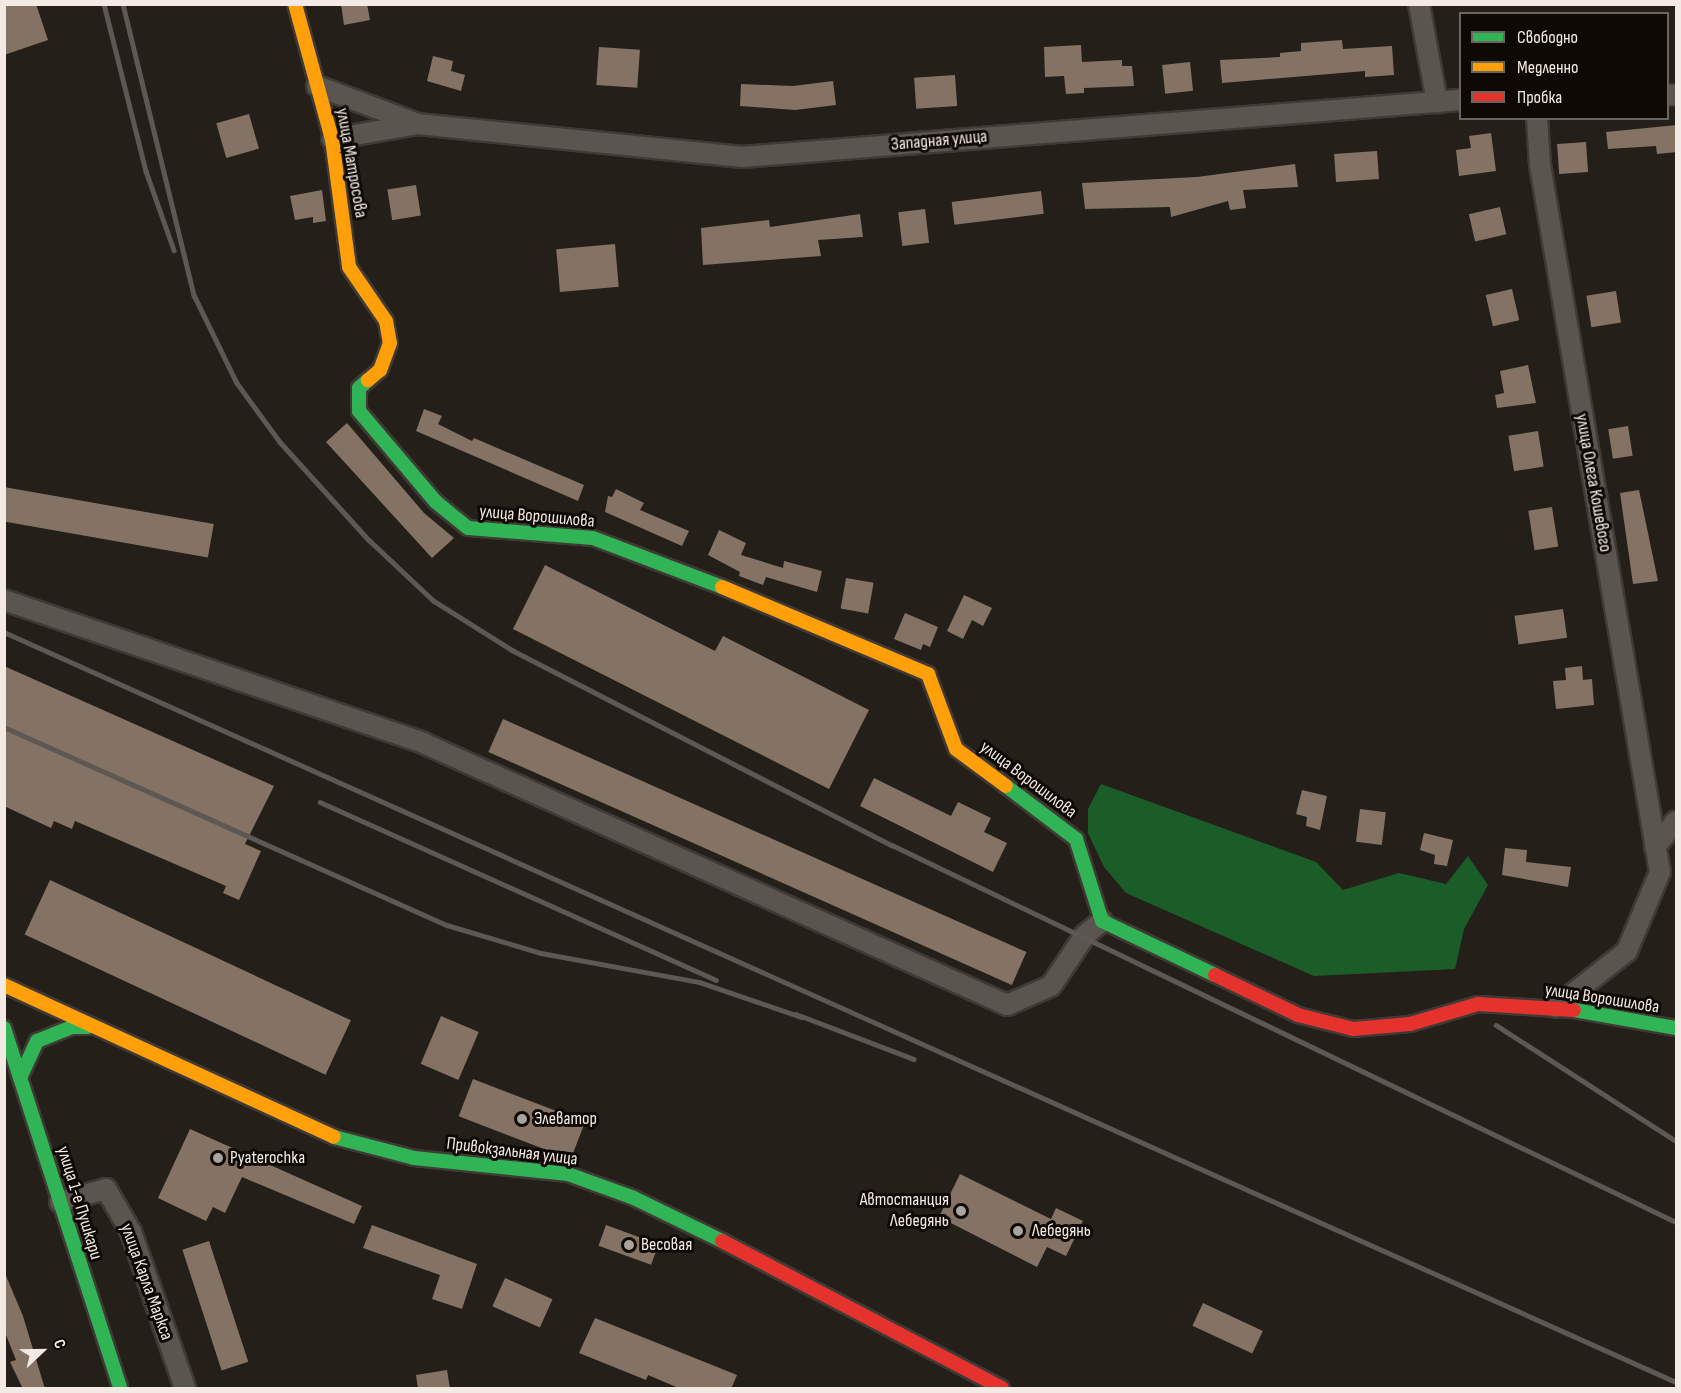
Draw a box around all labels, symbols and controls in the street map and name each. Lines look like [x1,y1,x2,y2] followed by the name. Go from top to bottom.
[1459,12,1669,120] legend
[1517,27,1578,48] text: Свободно
[1517,57,1579,78] text: Медленно
[1517,87,1562,108] text: Пробка
[331,106,371,220] street label: улица Матросова
[890,126,988,156] street label: Западная улица
[1570,412,1616,554] street label: улица Олега Кошевого
[479,501,595,533] street label: улица Ворошилова
[975,737,1081,823] street label: улица Ворошилова
[1543,979,1661,1019] street label: улица Ворошилова
[534,1108,597,1130] place label: Элеватор
[515,1112,529,1126] marker: Элеватор
[445,1133,579,1171] street label: Привокзальная улица
[52,1144,106,1262] street label: улица 1-е Пушкари
[230,1147,305,1169] place label: Pyaterochka
[211,1151,225,1165] marker: Pyaterochka
[860,1190,949,1232] place label: Автостанция Лебедянь
[954,1204,968,1218] marker: Автостанция Лебедянь
[1032,1220,1091,1242] place label: Лебедянь
[115,1221,177,1343] street label: улица Карла Маркса
[1009,1222,1027,1240] marker: Лебедянь
[641,1234,692,1256] place label: Весовая
[622,1238,636,1252] marker: Весовая
[12,1321,72,1381] north arrow
[49,1337,70,1351] text: С

